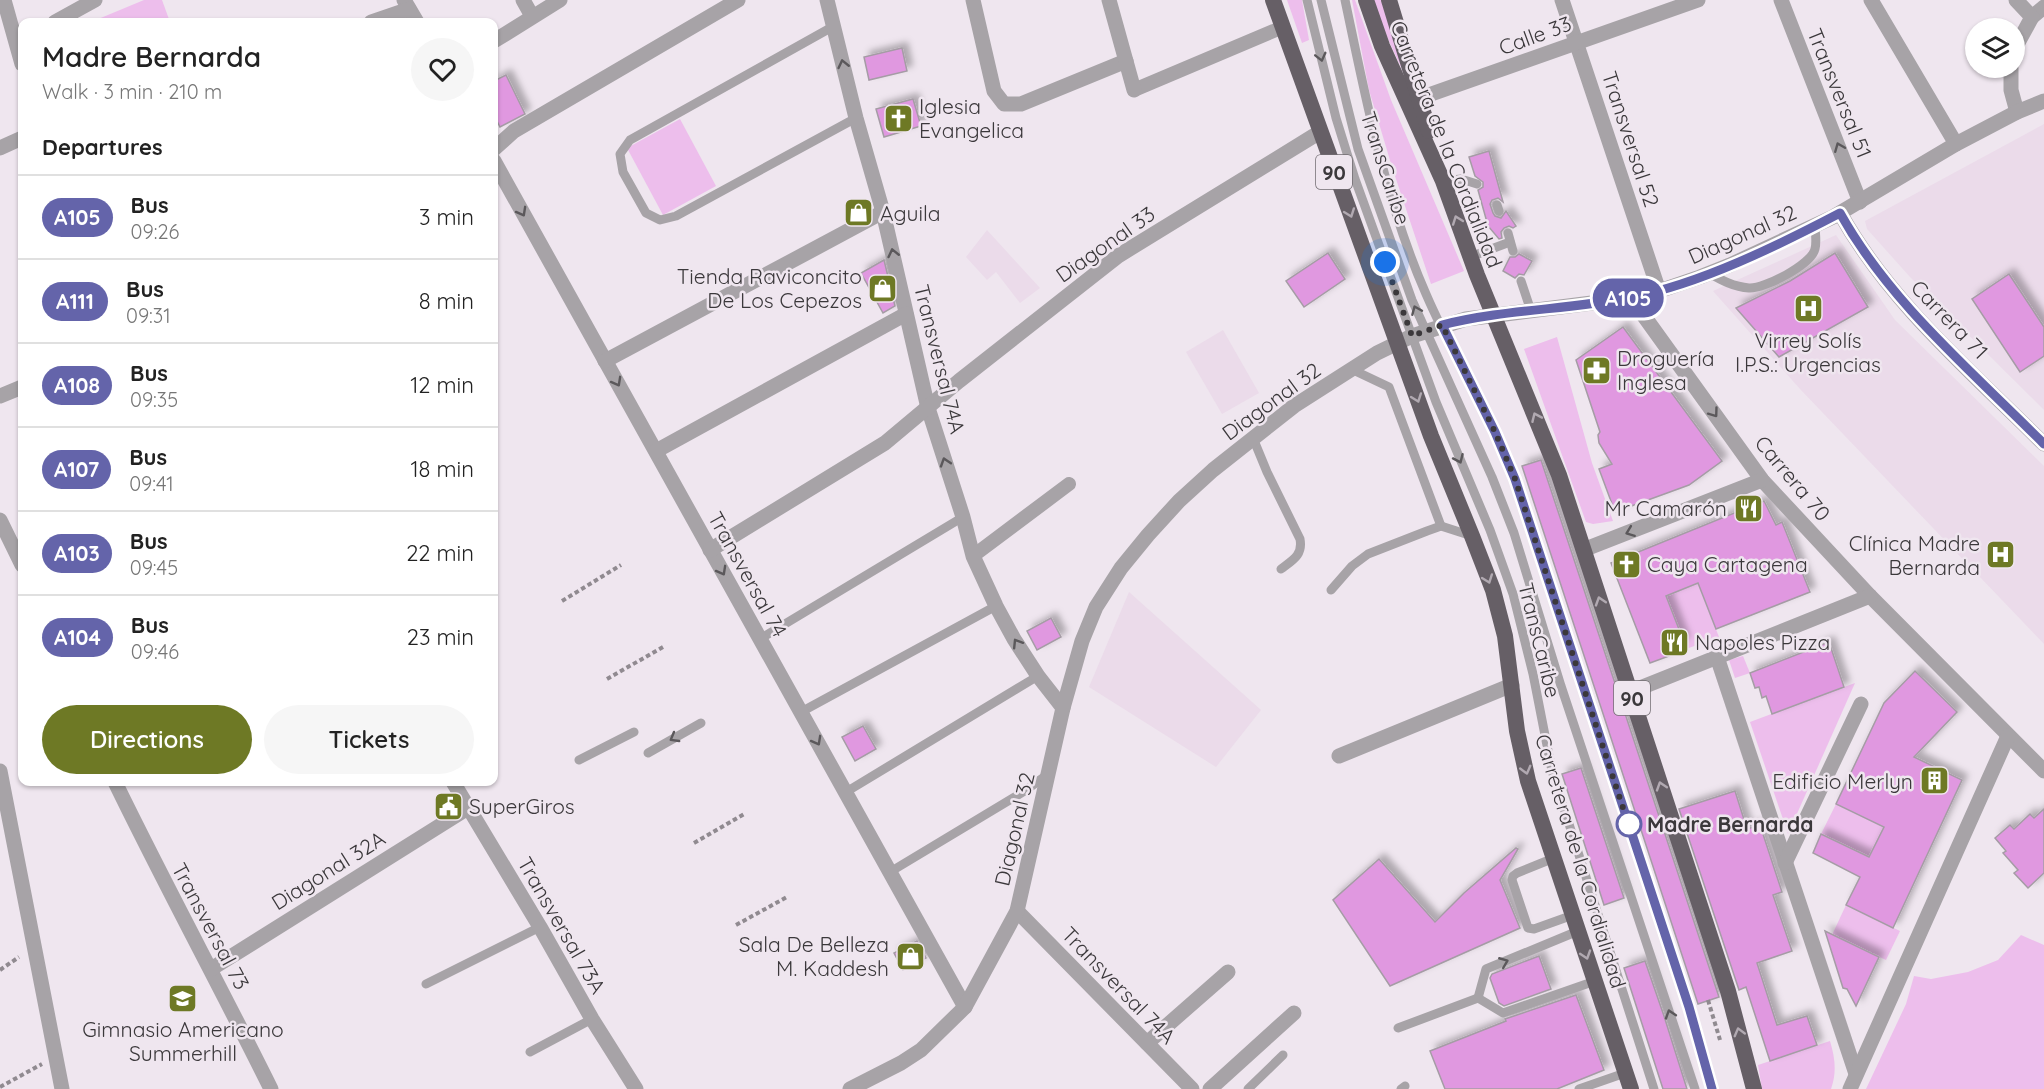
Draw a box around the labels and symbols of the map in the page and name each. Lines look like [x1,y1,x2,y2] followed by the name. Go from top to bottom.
[1495,10,1575,60] street label: Calle 33
[1385,17,1509,271] street label: Carretera de la Cordialidad
[1802,24,1878,162] street label: Transversal 51
[1313,52,1326,62] one-way arrow
[837,60,850,70] one-way arrow
[1597,68,1665,210] street label: Transversal 52
[919,93,1024,143] place label: Iglesia Evangelica
[882,102,914,134] church icon: Iglesia Evangelica
[1355,108,1417,228] street label: TransCaribe
[1834,142,1846,153] one-way arrow
[1316,155,1352,189] road number: 90
[843,197,875,229] shop icon: Aguila
[1684,199,1800,269] street label: Diagonal 32
[880,200,941,226] place label: Aguila
[1050,200,1160,288] street label: Diagonal 33
[515,206,526,216] one-way arrow
[1342,207,1355,218] one-way arrow
[1451,215,1464,226] one-way arrow
[1370,247,1400,277] your location
[887,248,900,258] one-way arrow
[677,263,862,313] place label: Tienda Raviconcito De Los Cepezos
[867,272,899,304] shop icon: Tienda Raviconcito De Los Cepezos
[1906,274,1994,364] street label: Carrera 71
[1586,278,1670,318] line badge: A105
[909,282,971,436] street label: Transversal 74A
[1792,293,1824,325] hospital icon: Virrey Solís I.P.S.: Urgencias
[1411,305,1423,316] one-way arrow
[1735,327,1881,377] place label: Virrey Solís I.P.S.: Urgencias
[1617,345,1714,395] place label: Droguería Inglesa
[1580,354,1612,386] pharmacy icon: Droguería Inglesa
[1217,356,1325,446] street label: Diagonal 32
[610,376,621,386] one-way arrow
[1410,391,1422,402] one-way arrow
[1707,407,1718,418] one-way arrow
[1532,412,1544,423] one-way arrow
[1750,430,1836,526] street label: Carrera 70
[1452,453,1464,464] one-way arrow
[940,457,953,468] one-way arrow
[1732,492,1764,524] restaurant icon: Mr Camarón
[1605,495,1727,521] place label: Mr Camarón
[703,507,793,641] street label: Transversal 74
[1625,525,1636,537] one-way arrow
[1849,530,1980,580] place label: Clínica Madre Bernarda
[1985,539,2017,571] hospital icon: Clínica Madre Bernarda
[1610,548,1642,580] church icon: Caya Cartagena
[1647,551,1808,577] place label: Caya Cartagena
[715,565,726,575] one-way arrow
[1481,573,1494,584] one-way arrow
[1513,580,1567,700] street label: TransCaribe
[1595,596,1608,607] one-way arrow
[1658,626,1690,658] restaurant icon: Napoles Pizza
[1695,629,1830,655] place label: Napoles Pizza
[1012,639,1024,649] one-way arrow
[1614,681,1650,715] road number: 90
[670,731,680,742] one-way arrow
[1530,731,1632,991] street label: Carretera de la Cordialidad
[810,735,821,745] one-way arrow
[1518,765,1531,775] one-way arrow
[1918,765,1950,797] building icon: Edificio Merlyn
[1772,768,1913,794] place label: Edificio Merlyn
[988,770,1040,888] street label: Diagonal 32
[1656,781,1668,792] one-way arrow
[432,790,464,822] public building icon: SuperGiros
[469,793,575,819] place label: SuperGiros
[1616,811,1642,837] marker: Madre Bernarda
[1647,811,1813,837] place label: Madre Bernarda
[266,825,390,915] street label: Diagonal 32A
[512,852,612,998] street label: Transversal 73A
[167,858,255,994] street label: Transversal 73
[1057,921,1181,1049] street label: Transversal 74A
[739,931,889,981] place label: Sala De Belleza M. Kaddesh
[894,940,926,972] shop icon: Sala De Belleza M. Kaddesh
[1579,949,1592,960] one-way arrow
[1498,957,1509,969] one-way arrow
[167,982,199,1014] school or university icon: Gimnasio Americano Summerhill
[1664,1009,1677,1019] one-way arrow
[82,1016,284,1066] place label: Gimnasio Americano Summerhill
[1734,1027,1746,1038] one-way arrow

